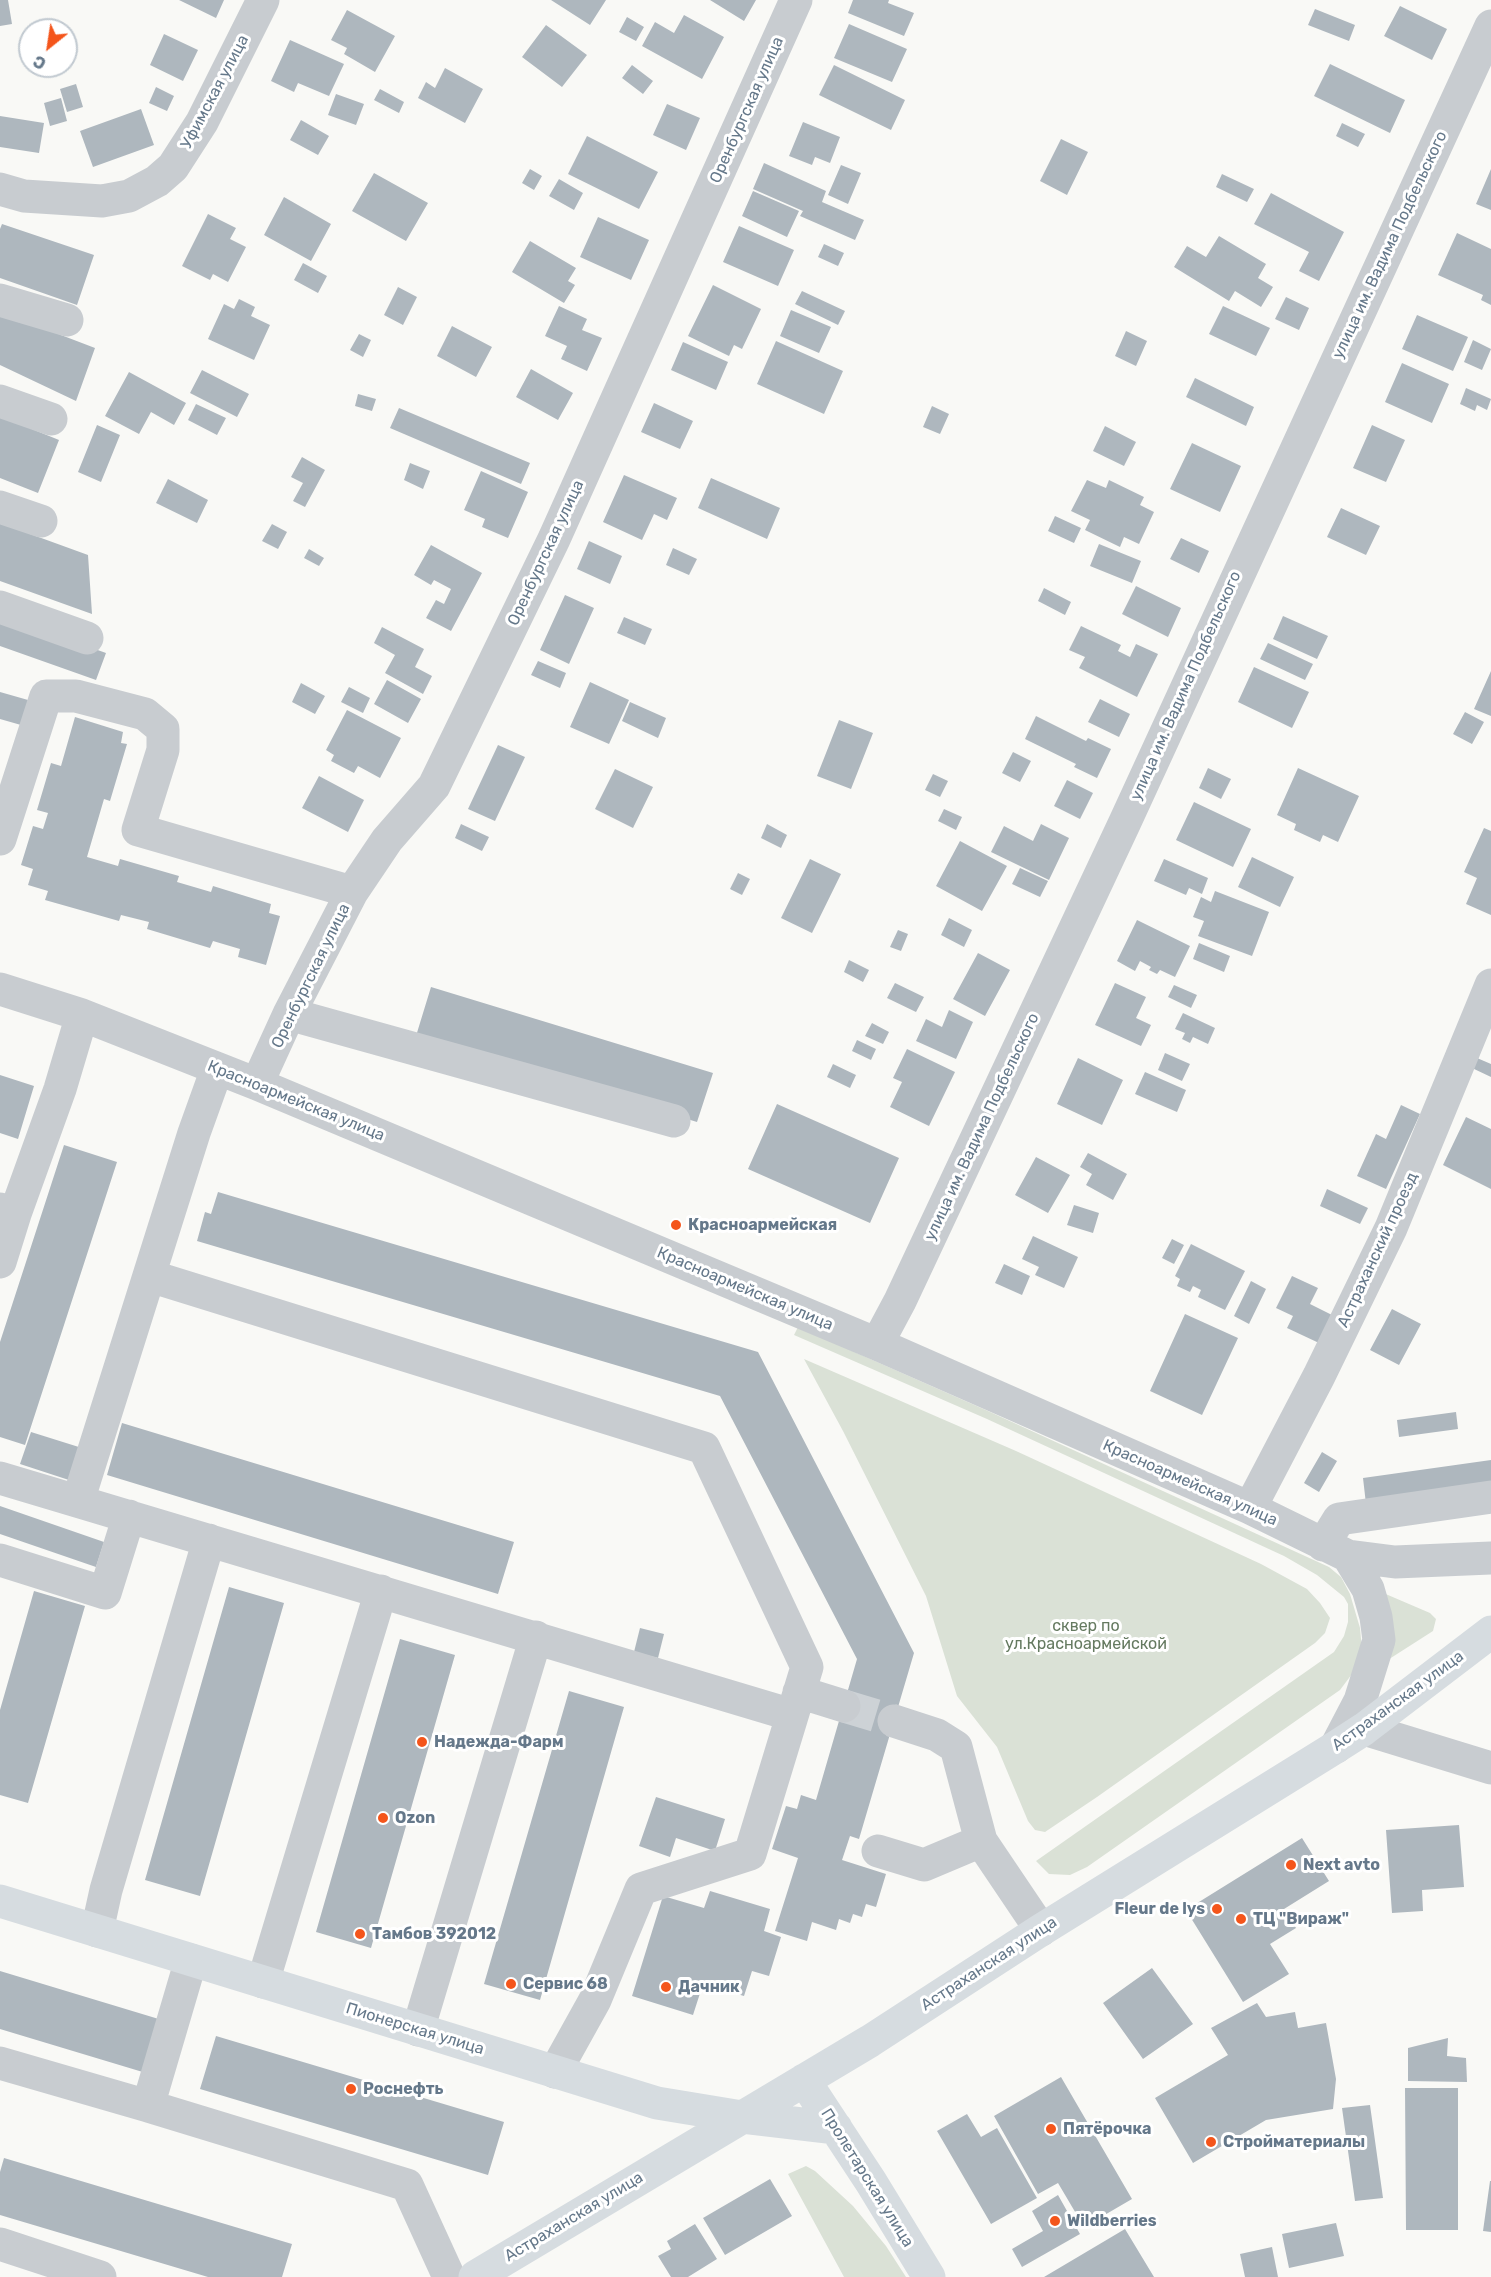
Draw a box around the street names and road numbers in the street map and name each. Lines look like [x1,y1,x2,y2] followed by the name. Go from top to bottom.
[177,32,253,152] street label: Уфимская улица
[706,34,788,186] street label: Оренбургская улица
[1329,128,1451,362] street label: улица им. Вадима Подбельского
[504,477,588,629] street label: Оренбургская улица
[1127,568,1245,804] street label: улица им. Вадима Подбельского
[268,901,354,1051] street label: Оренбургская улица
[921,1010,1043,1244] street label: улица им. Вадима Подбельского
[205,1057,387,1145] street label: Красноармейская улица
[1334,1169,1422,1331] street label: Астраханский проезд
[654,1243,836,1335] street label: Красноармейская улица
[1100,1436,1280,1530] street label: Красноармейская улица
[1328,1647,1468,1755] street label: Астраханская улица
[917,1913,1061,2015] street label: Астраханская улица
[344,1999,486,2059] street label: Пионерская улица
[817,2105,917,2251] street label: Пролетарская улица
[501,2168,647,2266] street label: Астраханская улица

